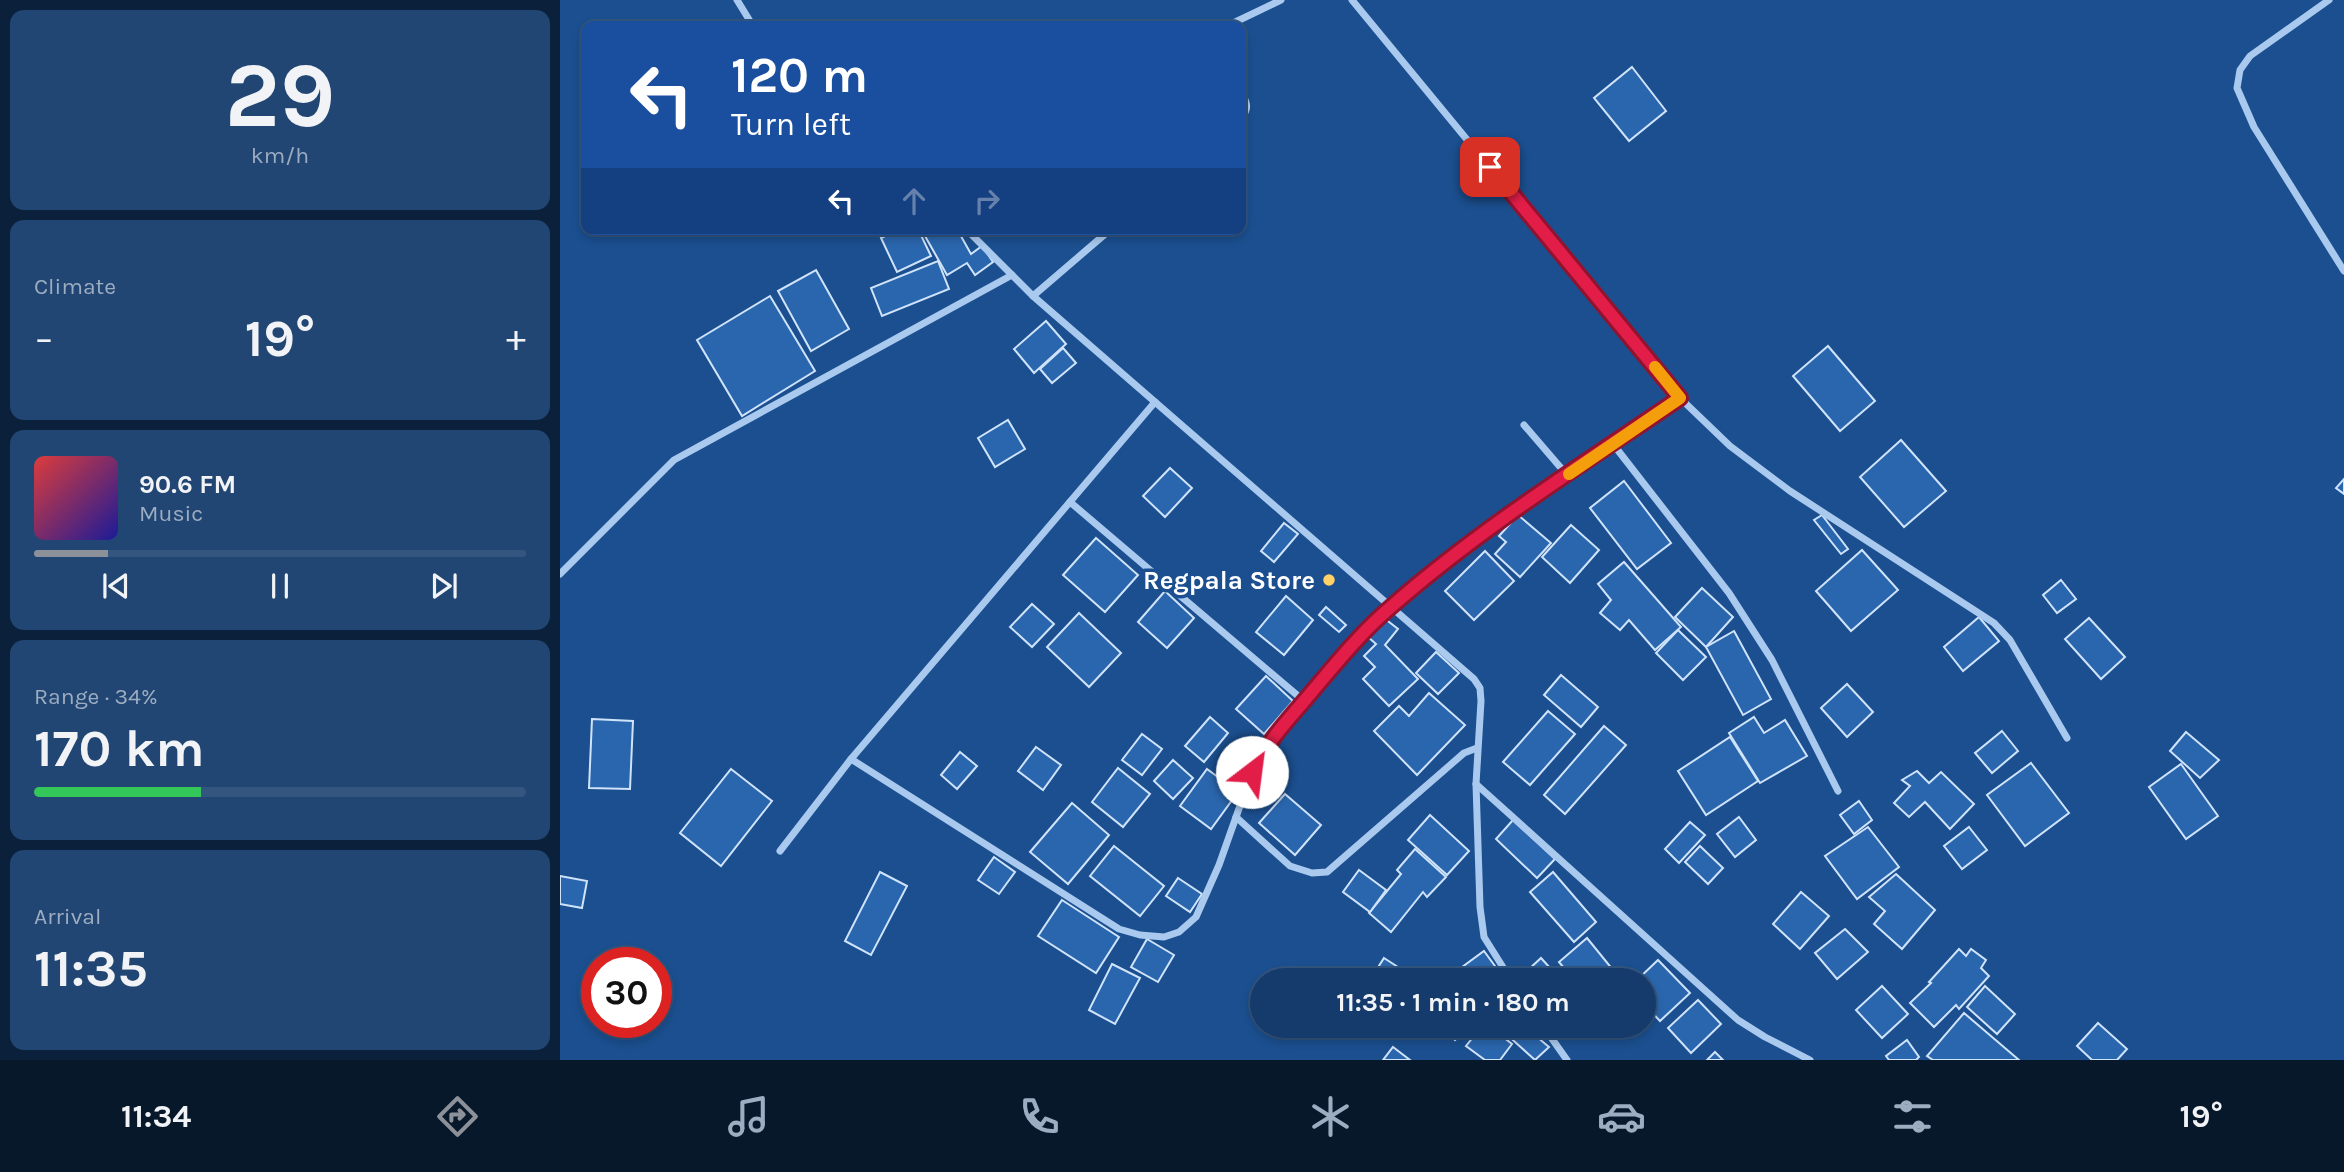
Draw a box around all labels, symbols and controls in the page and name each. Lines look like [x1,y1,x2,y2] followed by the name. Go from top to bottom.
[225,43,335,149] text: 29
[731,47,868,104] text: 120 m
[616,49,707,140] icon: left
[731,106,851,143] text: Turn left
[1460,137,1520,197] pin
[251,142,309,169] text: km/h
[1471,148,1509,186] icon: arrive
[822,182,860,220] icon: left
[895,182,933,220] icon: ahead
[968,182,1006,220] icon: right
[34,273,116,300] text: Climate
[245,308,315,369] text: 19°
[34,316,54,361] text: −
[506,316,526,361] text: +
[139,469,236,500] text: 90.6 FM
[139,500,203,527] text: Music
[1143,565,1315,596] place label: Regpala Store
[97,567,135,605] icon: previous
[261,567,299,605] icon: pause
[425,567,463,605] icon: next
[1321,572,1337,588] marker: Regpala Store
[34,683,158,710] text: Range · 34%
[34,718,205,779] text: 170 km
[1215,735,1289,809] position arrow
[34,903,101,930] text: Arrival
[34,938,148,999] text: 11:35
[581,947,672,1038] speed limit sign: 30
[1336,987,1570,1018] text: 11:35 · 1 min · 180 m
[433,1092,482,1141] icon: directions
[724,1092,773,1141] icon: music
[1015,1092,1064,1141] icon: phone
[1306,1092,1355,1141] icon: climate
[1597,1092,1646,1141] icon: car
[1888,1092,1937,1141] icon: filters
[121,1098,191,1135] text: 11:34
[2180,1098,2223,1135] text: 19°

